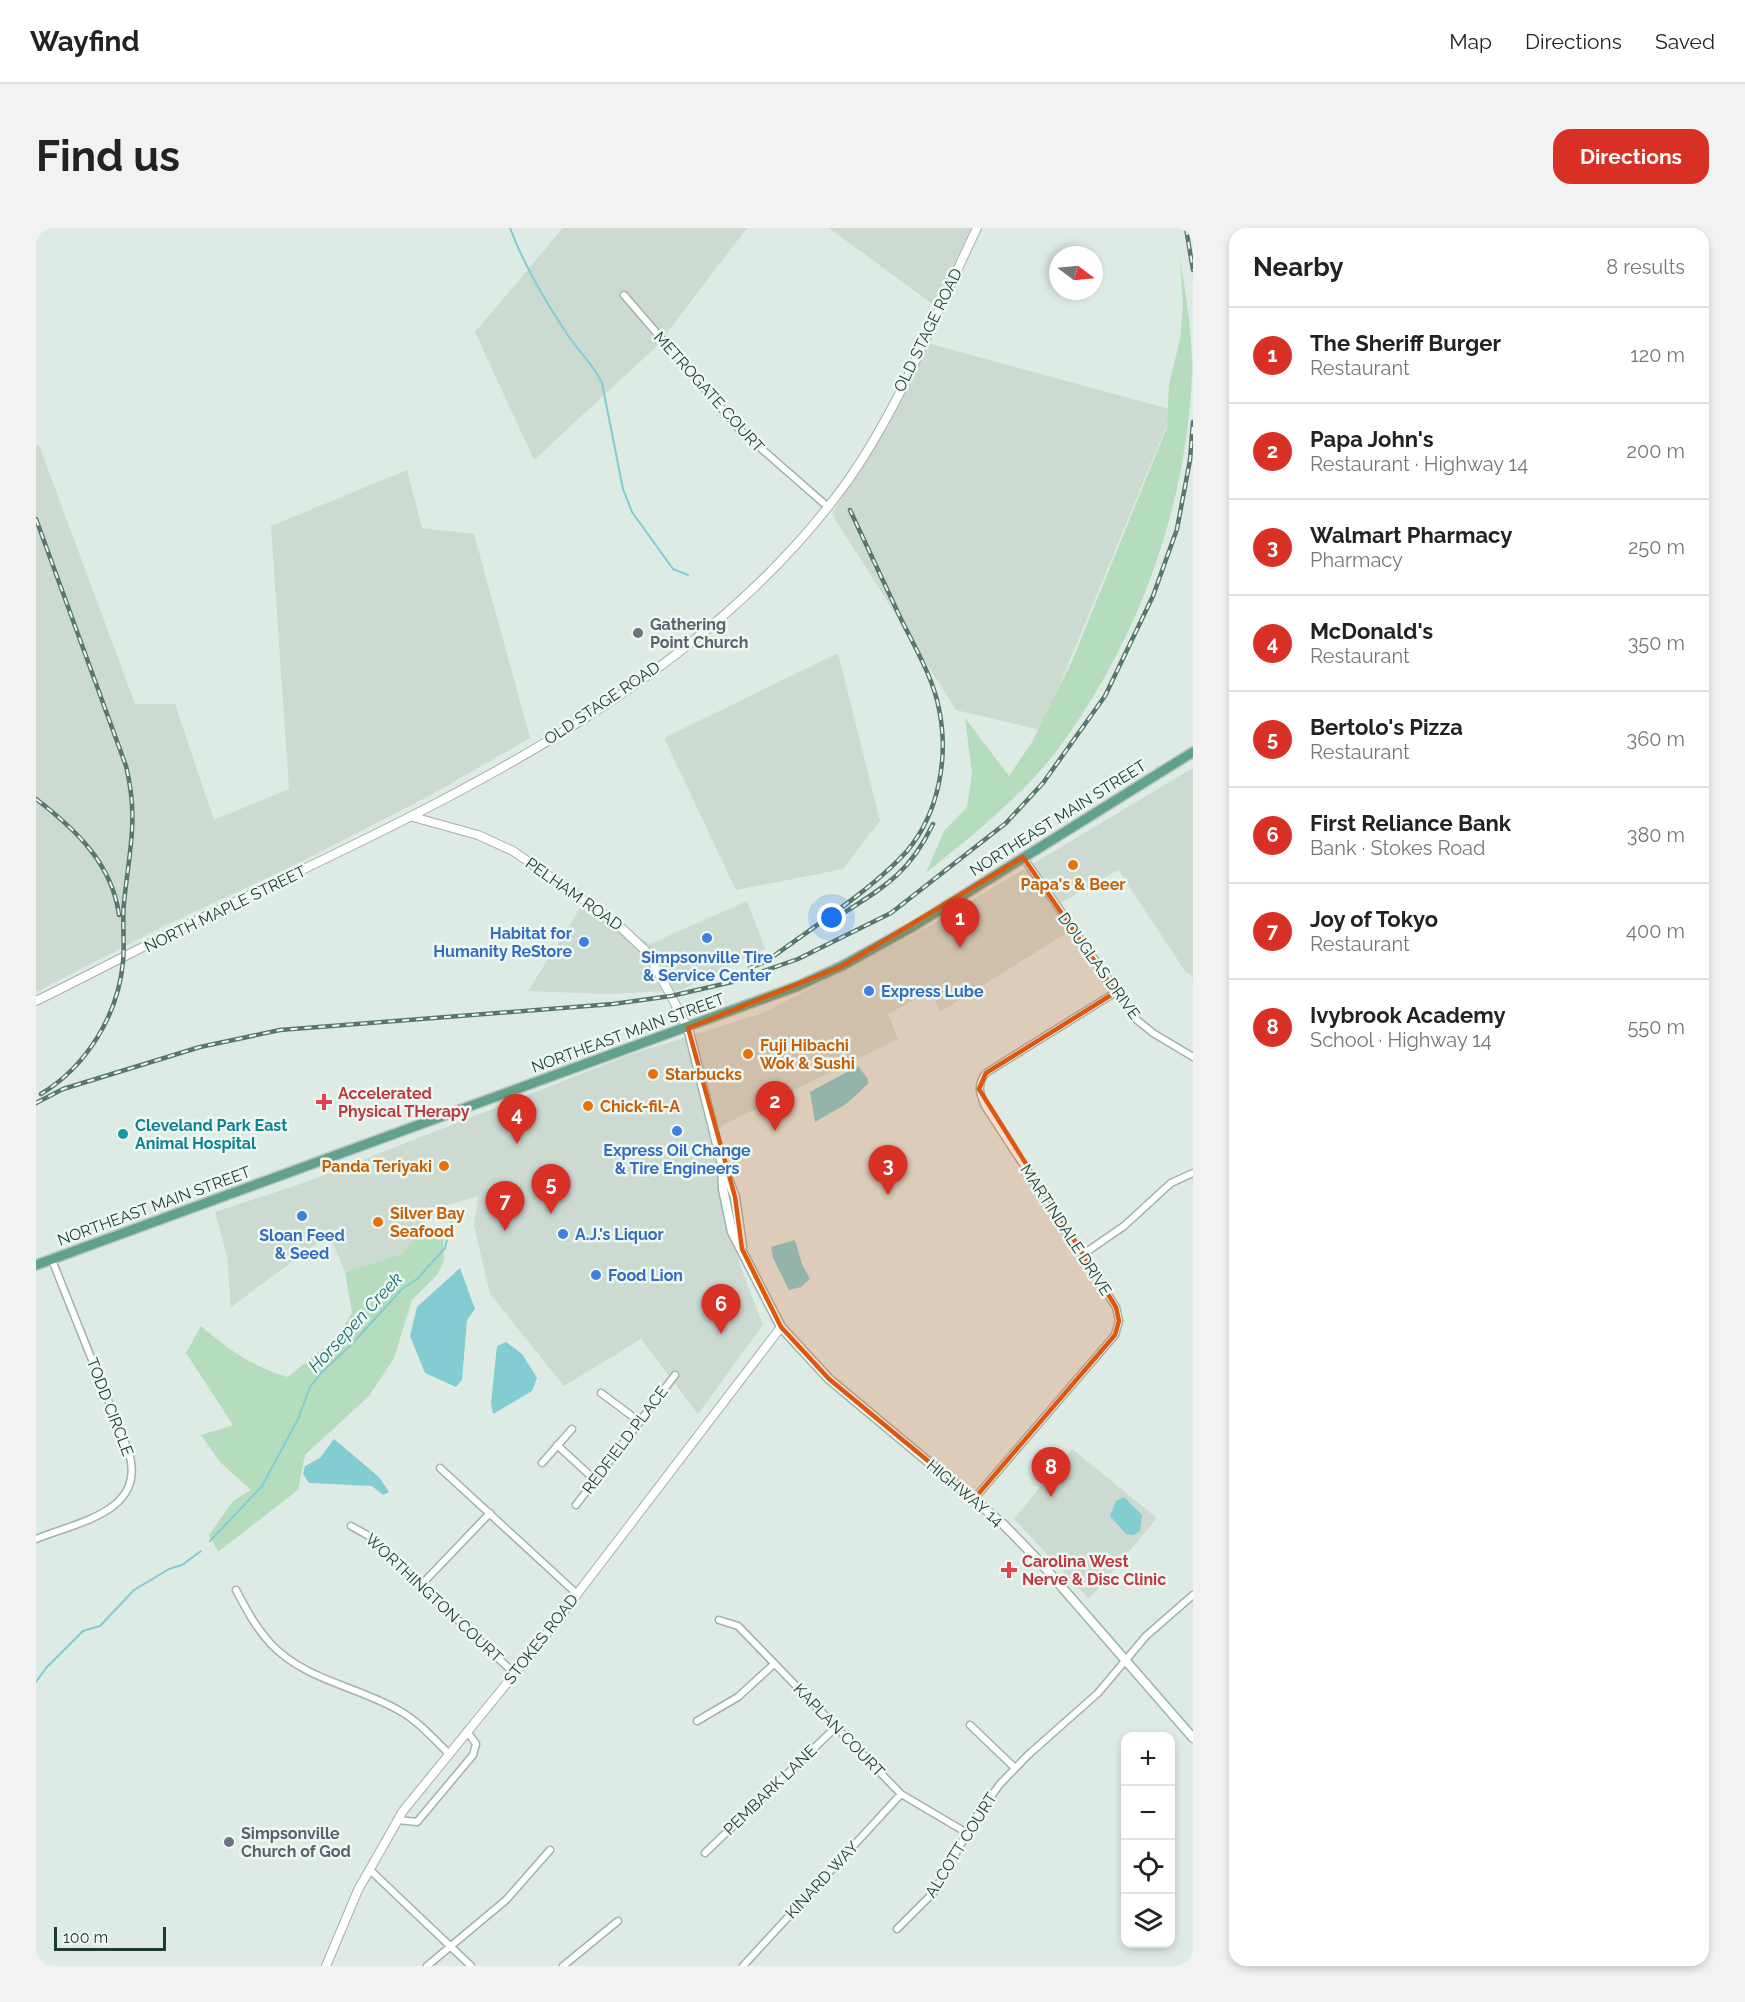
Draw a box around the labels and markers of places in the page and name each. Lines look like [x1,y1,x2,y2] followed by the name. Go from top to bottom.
[650,615,748,652] place label: Gathering Point Church
[631,626,645,640] marker: Gathering Point Church
[1066,858,1080,872] marker: Papa's & Beer
[1021,875,1125,894] place label: Papa's & Beer
[940,898,980,948] pin: 1
[433,924,572,961] place label: Habitat for Humanity ReStore
[700,931,714,945] marker: Simpsonville Tire & Service Center
[577,935,591,949] marker: Habitat for Humanity ReStore
[641,948,773,985] place label: Simpsonville Tire & Service Center
[881,982,984,1001] place label: Express Lube
[862,984,876,998] marker: Express Lube
[760,1036,855,1073] place label: Fuji Hibachi Wok & Sushi
[741,1047,755,1061] marker: Fuji Hibachi Wok & Sushi
[665,1065,742,1084] place label: Starbucks
[646,1067,660,1081] marker: Starbucks
[756,1082,794,1131] pin: 2
[338,1084,470,1121] place label: Accelerated Physical THerapy
[315,1093,333,1111] marker: Accelerated Physical THerapy
[498,1094,536,1144] pin: 4
[600,1097,680,1116] place label: Chick-fil-A
[581,1099,595,1113] marker: Chick-fil-A
[135,1116,287,1153] place label: Cleveland Park East Animal Hospital
[670,1124,684,1138] marker: Express Oil Change & Tire Engineers
[116,1127,130,1141] marker: Cleveland Park East Animal Hospital
[603,1141,751,1178] place label: Express Oil Change & Tire Engineers
[868,1146,908,1195] pin: 3
[321,1157,432,1176] place label: Panda Teriyaki
[437,1159,451,1173] marker: Panda Teriyaki
[532,1164,570,1214] pin: 5
[486,1182,524,1231] pin: 7
[390,1204,465,1241] place label: Silver Bay Seafood
[295,1209,309,1223] marker: Sloan Feed & Seed
[371,1215,385,1229] marker: Silver Bay Seafood
[575,1225,664,1244] place label: A.J.'s Liquor
[259,1226,345,1263] place label: Sloan Feed & Seed
[556,1227,570,1241] marker: A.J.'s Liquor
[608,1266,683,1285] place label: Food Lion
[589,1268,603,1282] marker: Food Lion
[702,1284,740,1334] pin: 6
[1032,1448,1070,1497] pin: 8
[1022,1552,1166,1589] place label: Carolina West Nerve & Disc Clinic
[1000,1561,1018,1579] marker: Carolina West Nerve & Disc Clinic
[241,1824,351,1861] place label: Simpsonville Church of God
[222,1835,236,1849] marker: Simpsonville Church of God

